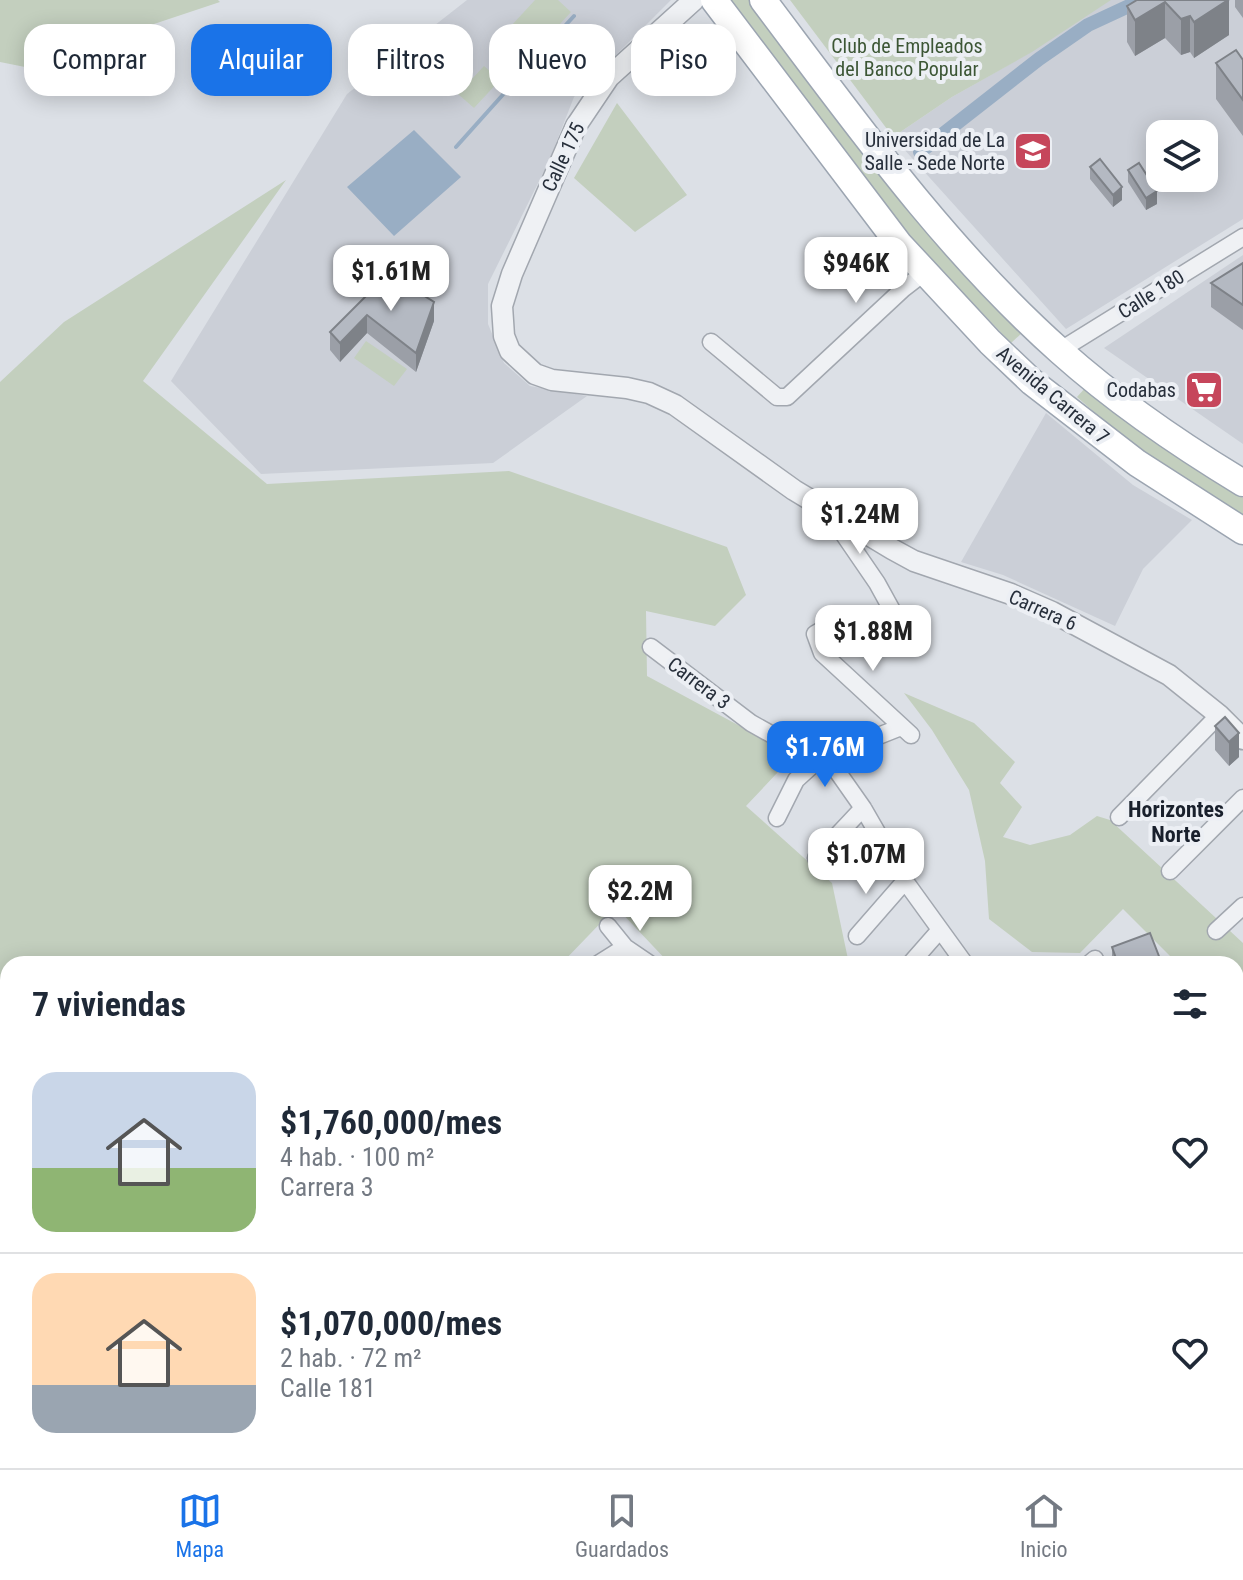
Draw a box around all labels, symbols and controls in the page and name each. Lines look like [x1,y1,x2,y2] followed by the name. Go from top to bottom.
[24,24,175,96] chip: Comprar
[191,24,332,96] chip: Alquilar
[348,24,473,96] chip: Filtros
[489,24,615,96] chip: Nuevo
[631,24,736,96] chip: Piso
[831,34,983,81] park label: Club de Empleados del Banco Popular
[537,118,589,195] street label: Calle 175
[1146,120,1218,192] map controls
[1146,120,1218,192] button: layers
[864,128,1005,175] place label: Universidad de La Salle - Sede Norte
[1012,130,1054,172] school or university icon: Universidad de La Salle - Sede Norte
[800,237,912,305] pin: $946K
[326,245,456,313] pin: $1.61M
[823,248,889,278] text: $946K
[351,256,431,286] text: $1.61M
[1113,264,1189,324] street label: Calle 180
[992,341,1114,449] street label: Avenida Carrera 7
[1183,369,1225,411] supermarket icon: Codabas
[1107,378,1176,402] place label: Codabas
[795,488,925,556] pin: $1.24M
[820,499,900,529] text: $1.24M
[1005,584,1081,636] street label: Carrera 6
[808,605,938,673] pin: $1.88M
[833,616,913,646] text: $1.88M
[663,652,735,714] street label: Carrera 3
[760,721,890,789] pin: $1.76M
[785,732,865,762] text: $1.76M
[1128,797,1224,847] district label: Horizontes Norte
[801,828,931,896] pin: $1.07M
[826,839,906,869] text: $1.07M
[584,865,696,933] pin: $2.2M
[607,876,673,906] text: $2.2M
[1168,982,1212,1026] icon: filters
[32,984,186,1024] text: 7 viviendas
[280,1102,502,1142] text: $1,760,000/mes
[96,1104,192,1200] icon: home
[1168,1130,1212,1174] icon: heart
[280,1142,434,1172] text: 4 hab. · 100 m²
[280,1172,374,1202] text: Carrera 3
[280,1303,502,1343] text: $1,070,000/mes
[96,1305,192,1401] icon: home
[1168,1331,1212,1375] icon: heart
[280,1343,422,1373] text: 2 hab. · 72 m²
[280,1373,376,1403] text: Calle 181
[175,1489,224,1562] tab: Mapa
[575,1489,669,1562] tab: Guardados
[1020,1489,1068,1562] tab: Inicio

